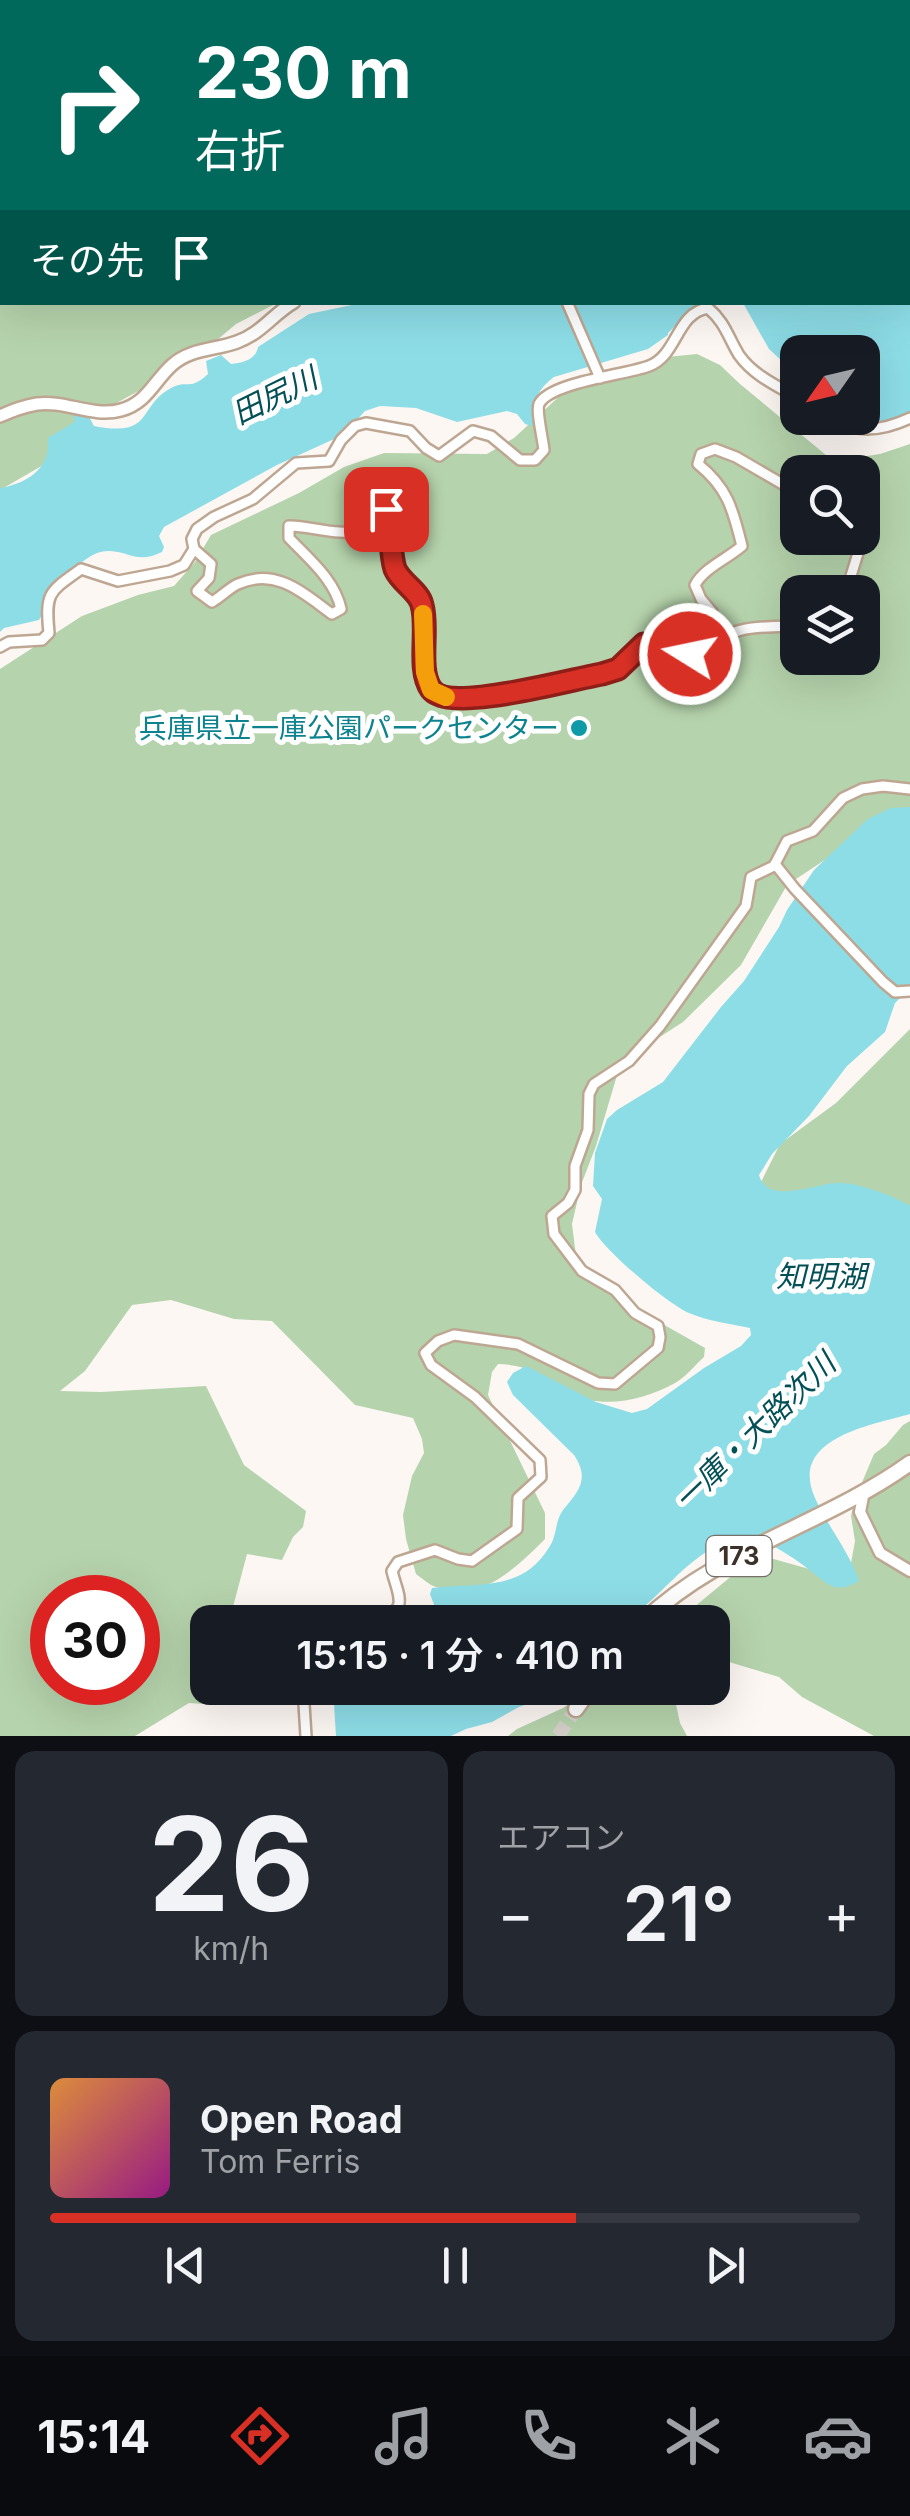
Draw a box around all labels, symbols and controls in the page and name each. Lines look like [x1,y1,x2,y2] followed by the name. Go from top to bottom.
[195,30,412,115] text: 230 m
[30,40,160,170] icon: right
[195,123,285,178] text: 右折
[164,230,219,285] icon: arrive
[30,237,144,283] text: その先
[780,335,880,435] north arrow
[780,335,880,675] map controls
[226,358,326,431] water label: 田尻川
[780,455,880,555] button: search
[344,467,429,552] pin
[359,482,414,537] icon: arrive
[780,575,880,675] button: layers
[638,602,742,706] position arrow
[139,711,559,745] place label: 兵庫県立一庫公園パークセンター
[568,717,590,739] marker: 兵庫県立一庫公園パークセンター
[776,1258,870,1294] water label: 知明湖
[666,1343,844,1517] water label: 一庫・大路次川
[706,1536,772,1576] road number: 173
[30,1575,160,1705] speed limit sign: 30
[296,1632,624,1678] text: 15:15 · 1 分 · 410 m
[148,1785,314,1942] text: 26
[498,1818,626,1857] text: エアコン
[622,1868,735,1959] text: 21°
[498,1881,534,1947] text: −
[824,1881,860,1947] text: +
[193,1929,269,1968] text: km/h
[200,2096,403,2142] text: Open Road
[200,2142,360,2181] text: Tom Ferris
[158,2238,213,2293] icon: previous
[428,2238,483,2293] icon: pause
[698,2238,753,2293] icon: next
[225,2401,295,2471] icon: directions
[369,2401,439,2471] icon: music
[514,2401,584,2471] icon: phone
[658,2401,728,2471] icon: climate
[803,2401,873,2471] icon: car
[37,2409,150,2464] text: 15:14

